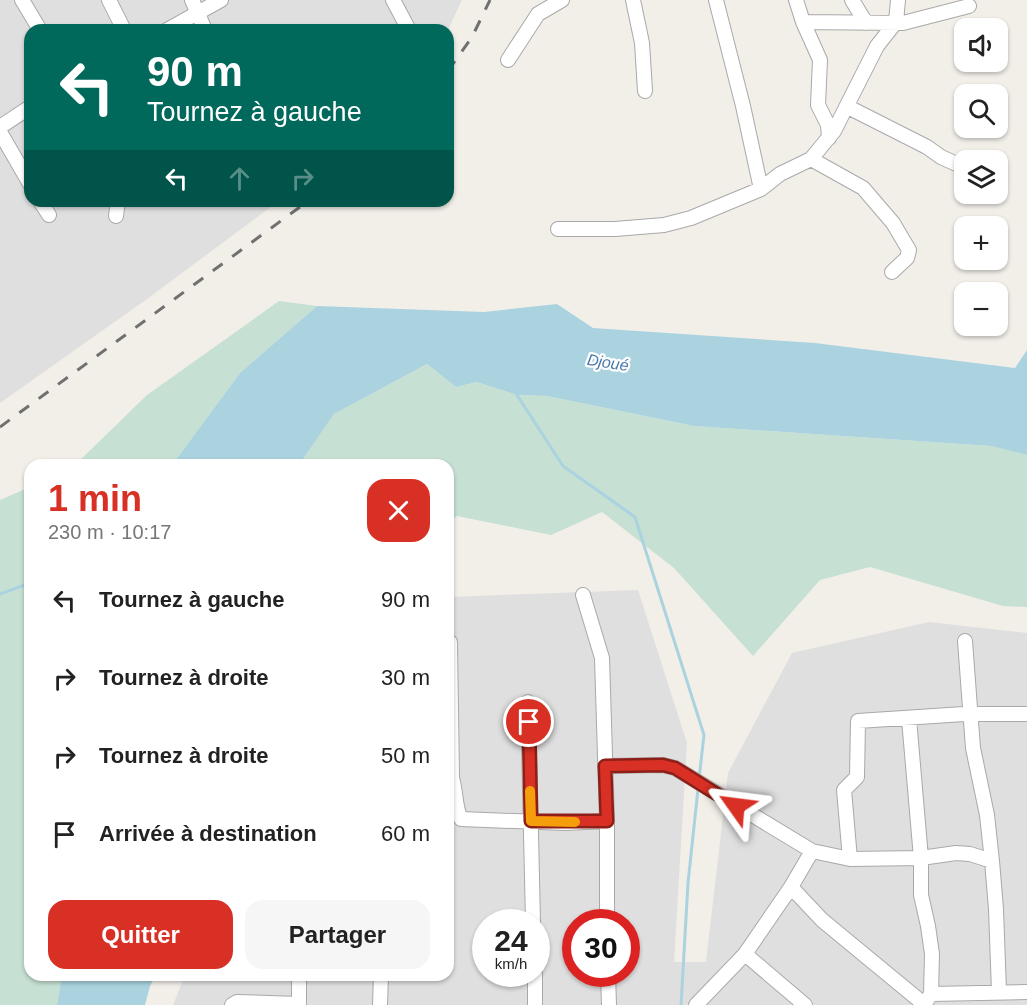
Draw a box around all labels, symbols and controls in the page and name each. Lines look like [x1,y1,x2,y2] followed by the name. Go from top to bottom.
[954,18,1008,336] map controls
[954,18,1008,72] button: sound
[48,48,126,126] icon: left
[147,48,243,95] text: 90 m
[954,84,1008,138] button: search
[147,97,362,127] text: Tournez à gauche
[954,150,1008,204] button: layers
[160,162,193,195] icon: left
[223,162,256,195] icon: ahead
[286,162,319,195] icon: right
[954,216,1008,270] button: +
[954,282,1008,336] button: −
[586,351,630,374] water label: Djoué
[48,478,142,519] text: 1 min
[367,479,430,542] button: close
[48,521,171,543] text: 230 m · 10:17
[48,584,81,617] icon: left
[99,587,284,612] text: Tournez à gauche
[381,587,430,612] text: 90 m
[48,662,81,695] icon: right
[99,665,269,690] text: Tournez à droite
[381,665,430,690] text: 30 m
[503,696,554,747] pin
[512,705,545,738] icon: arrive
[48,740,81,773] icon: right
[99,743,269,768] text: Tournez à droite
[381,743,430,768] text: 50 m
[704,774,768,838] position arrow
[48,818,81,851] icon: arrive
[99,821,317,846] text: Arrivée à destination
[381,821,430,846] text: 60 m
[48,900,233,969] button: Quitter
[245,900,430,969] button: Partager
[562,909,640,987] speed limit sign: 30
[494,924,528,957] text: 24
[495,955,527,972] text: km/h

